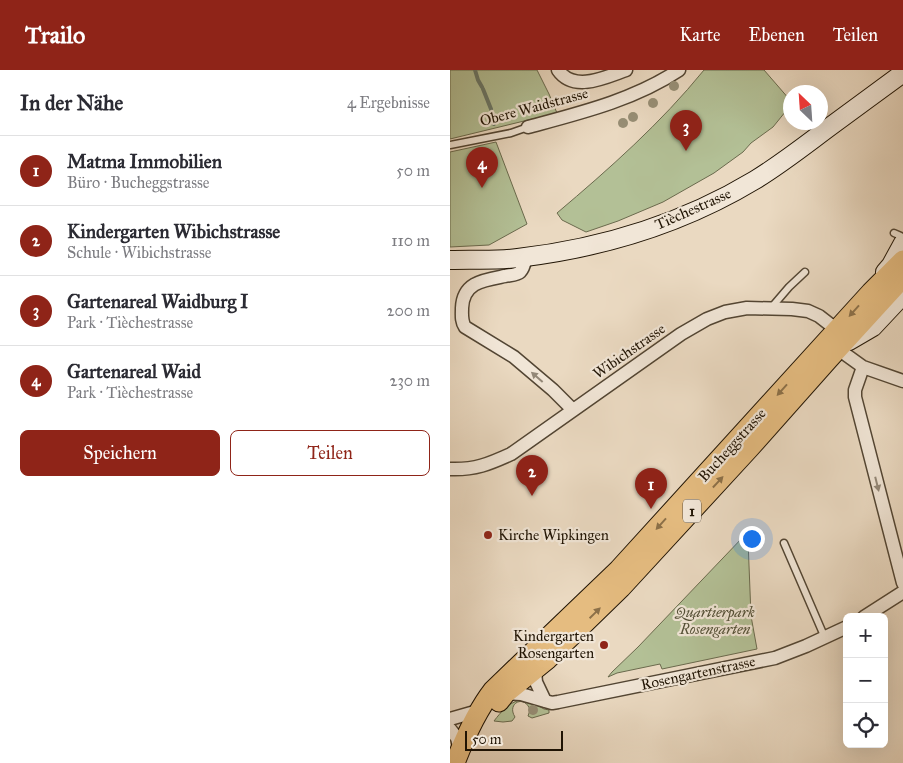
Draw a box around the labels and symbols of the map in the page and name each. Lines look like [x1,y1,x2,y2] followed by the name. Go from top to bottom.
[478,84,590,130] street label: Obere Waidstrasse
[783,85,828,130] north arrow
[670,110,702,151] pin: 3
[466,147,498,188] pin: 4
[652,184,734,234] street label: Tièchestrasse
[848,304,860,316] one-way arrow
[589,319,669,383] street label: Wibichstrasse
[531,371,544,382] one-way arrow
[776,384,788,396] one-way arrow
[694,405,770,485] street label: Bucheggstrasse
[516,455,548,496] pin: 2
[635,468,667,509] pin: 1
[713,475,724,488] one-way arrow
[874,477,882,492] one-way arrow
[683,500,701,522] road number: 1
[655,517,667,529] one-way arrow
[498,526,609,544] place label: Kirche Wipkingen
[739,526,765,552] your location
[482,529,494,541] marker: Kirche Wipkingen
[674,603,755,638] park label: Quartierpark Rosengarten
[589,607,601,619] one-way arrow
[513,627,594,662] place label: Kindergarten Rosengarten
[598,639,610,651] marker: Kindergarten Rosengarten
[639,652,757,694] street label: Rosengartenstrasse
[465,728,562,751] scale bar

